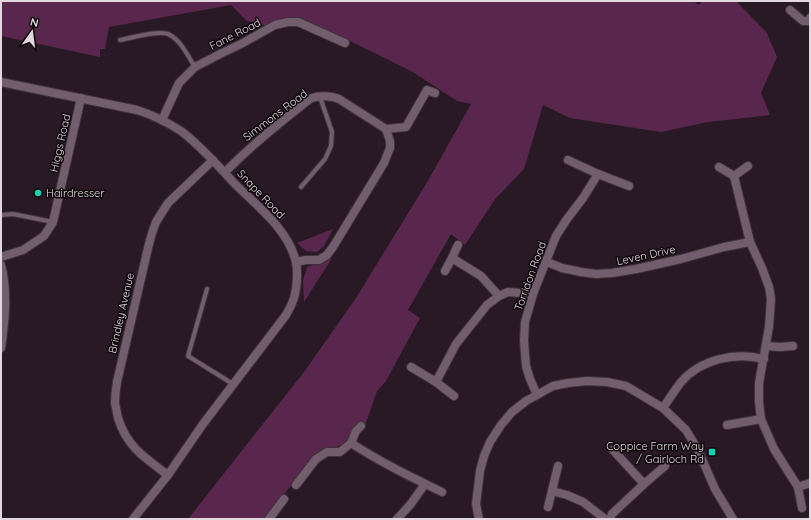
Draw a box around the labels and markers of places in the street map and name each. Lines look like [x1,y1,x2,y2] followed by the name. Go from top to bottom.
[46,186,105,200] place label: Hairdresser
[33,188,43,198] marker: Hairdresser
[606,439,704,466] place label: Coppice Farm Way / Gairloch Rd
[707,447,717,457] marker: Coppice Farm Way / Gairloch Rd

